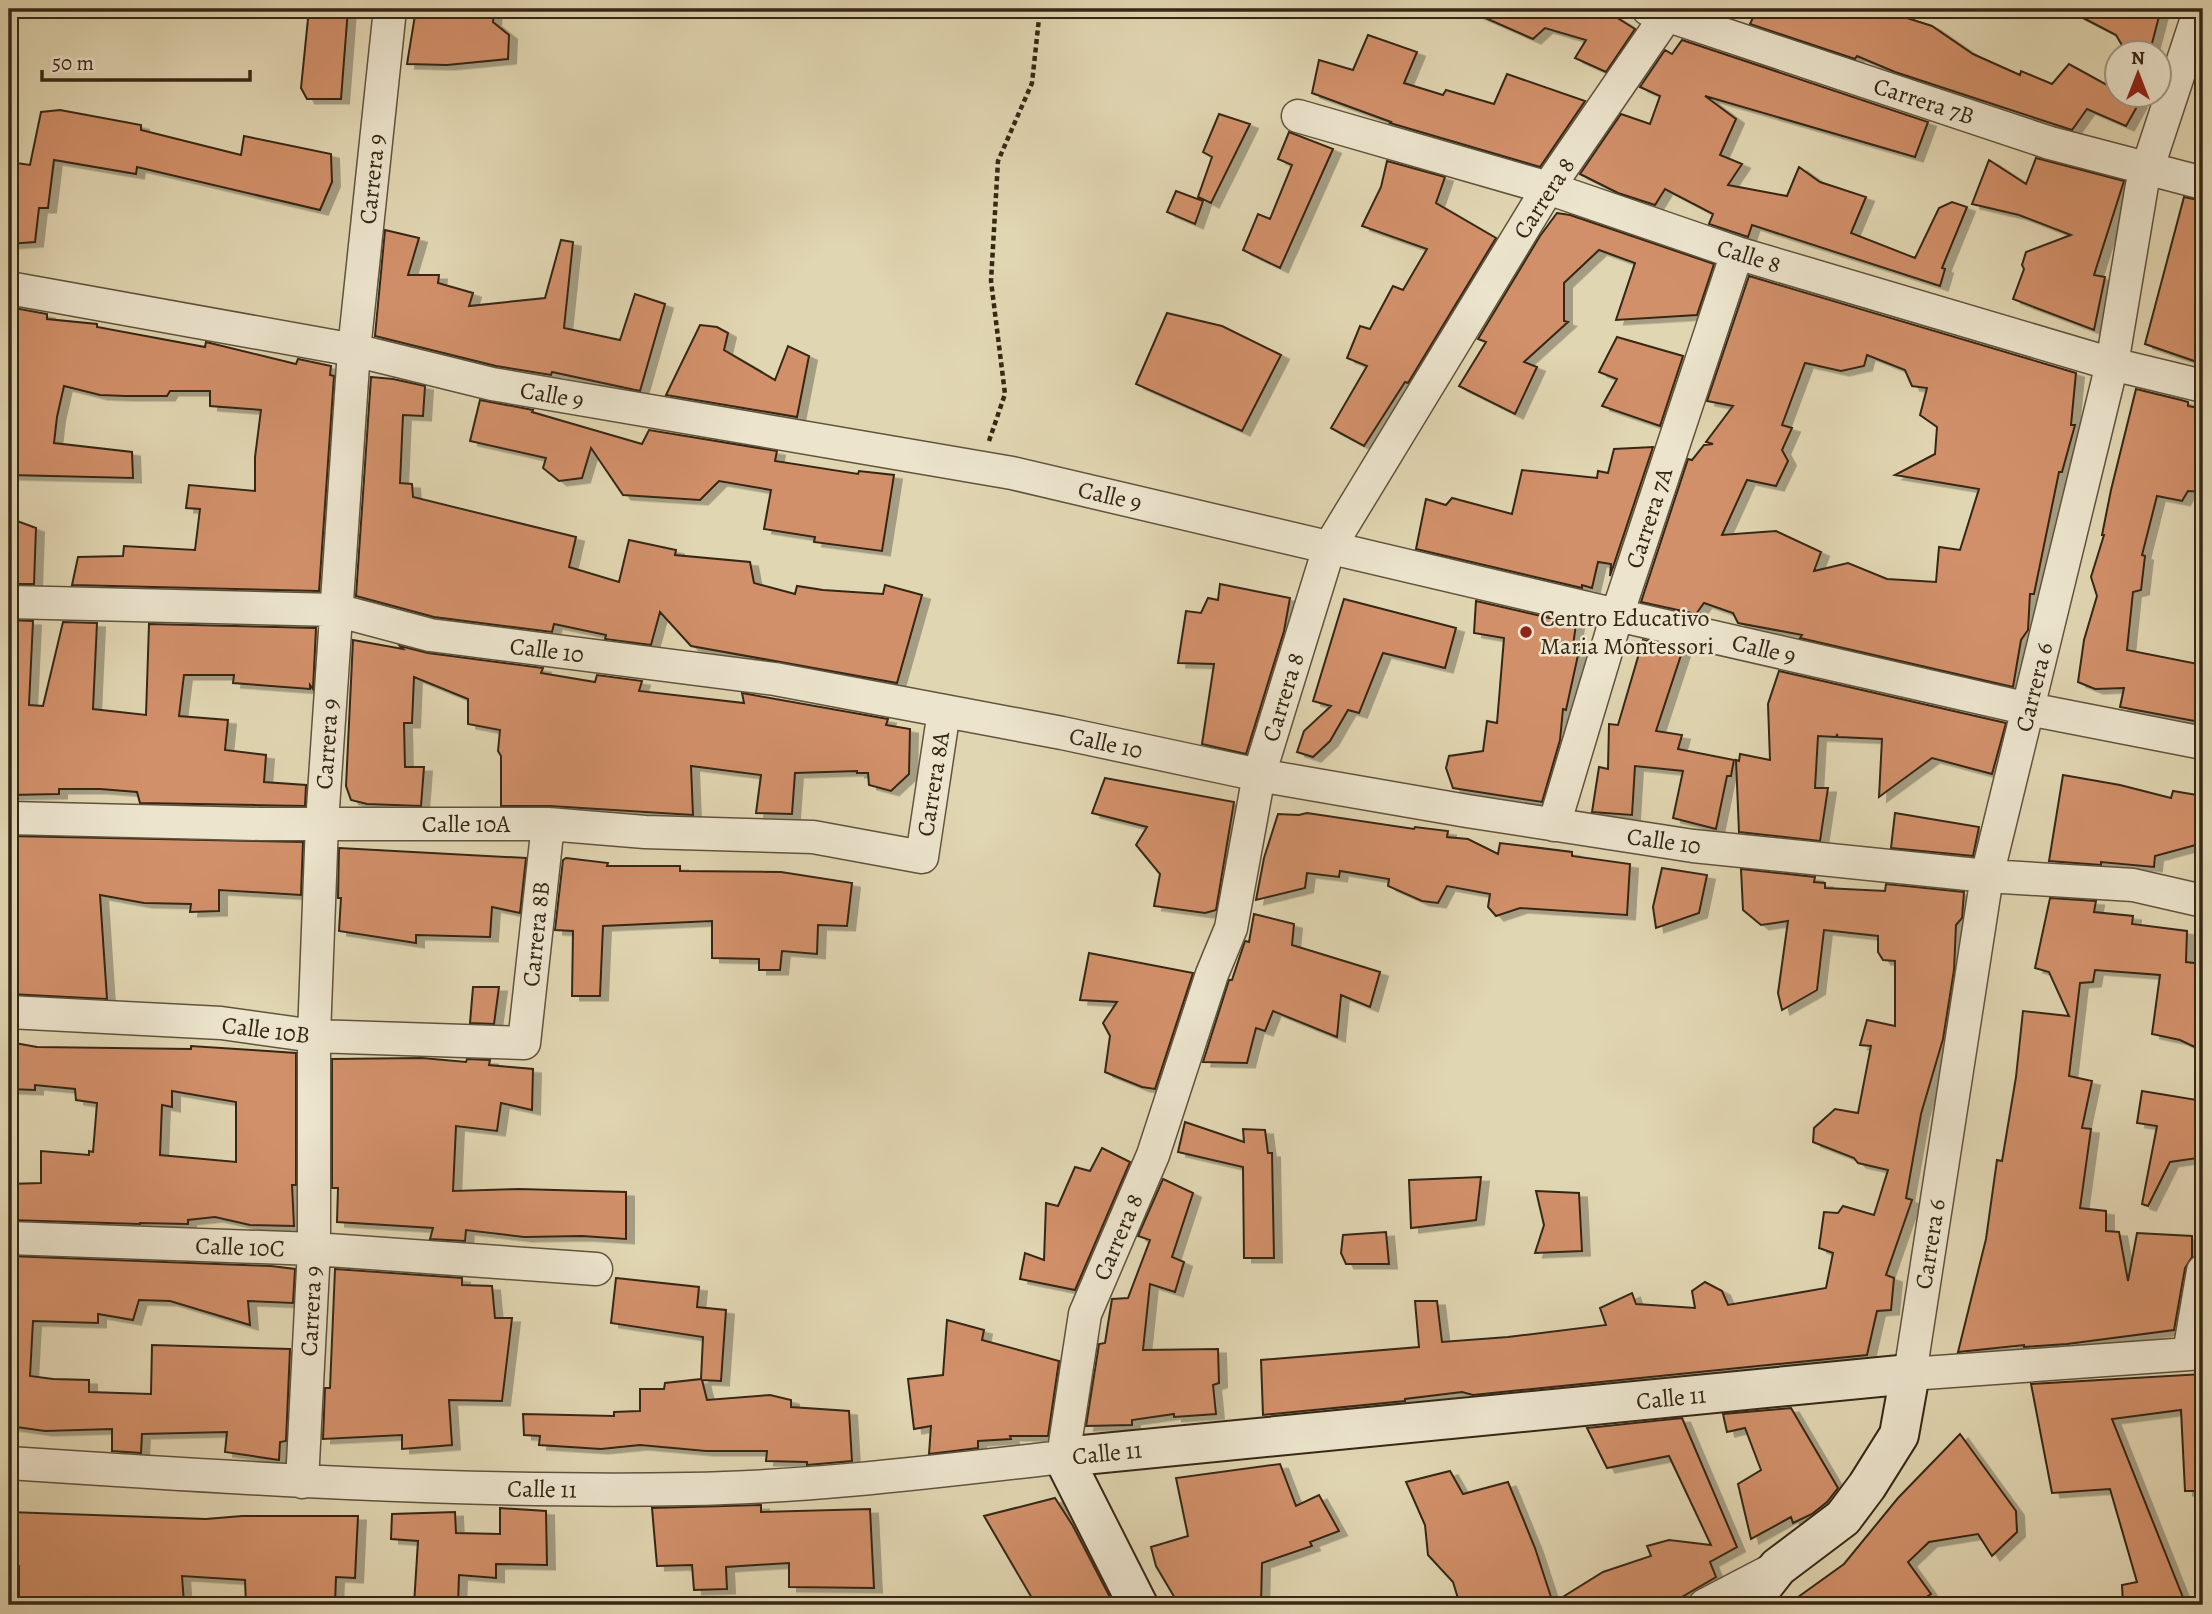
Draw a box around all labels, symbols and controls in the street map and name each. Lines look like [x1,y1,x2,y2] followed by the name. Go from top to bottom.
[42,38,250,82] scale bar
[2104,38,2174,108] north arrow
[2131,45,2145,71] text: N
[52,49,94,77] text: 50 m
[1869,70,1979,132] street label: Carrera 7B
[351,132,393,226] street label: Carrera 9
[1506,151,1582,245] street label: Carrera 8
[1713,231,1785,281] street label: Calle 8
[518,374,586,416] street label: Calle 9
[1618,463,1681,572] street label: Carrera 7A
[1075,473,1145,519] street label: Calle 9
[1540,602,1714,662] place label: Centro Educativo Maria Montessori
[1518,624,1534,640] marker: Centro Educativo Maria Montessori
[1729,626,1799,672] street label: Calle 9
[508,630,586,670] street label: Calle 10
[2007,639,2061,735] street label: Carrera 6
[1254,649,1312,745] street label: Carrera 8
[308,698,346,790] street label: Carrera 9
[1066,720,1146,766] street label: Calle 10
[909,728,957,839] street label: Carrera 8A
[422,808,511,840] street label: Calle 10A
[1625,820,1703,862] street label: Calle 10
[515,880,557,988] street label: Carrera 8B
[220,1009,312,1051] street label: Calle 10B
[1085,1189,1151,1285] street label: Carrera 8
[1907,1197,1953,1291] street label: Carrera 6
[195,1229,285,1265] street label: Calle 10C
[293,1265,329,1357] street label: Carrera 9
[1635,1378,1707,1418] street label: Calle 11
[1071,1433,1143,1473] street label: Calle 11
[507,1472,577,1506] street label: Calle 11

